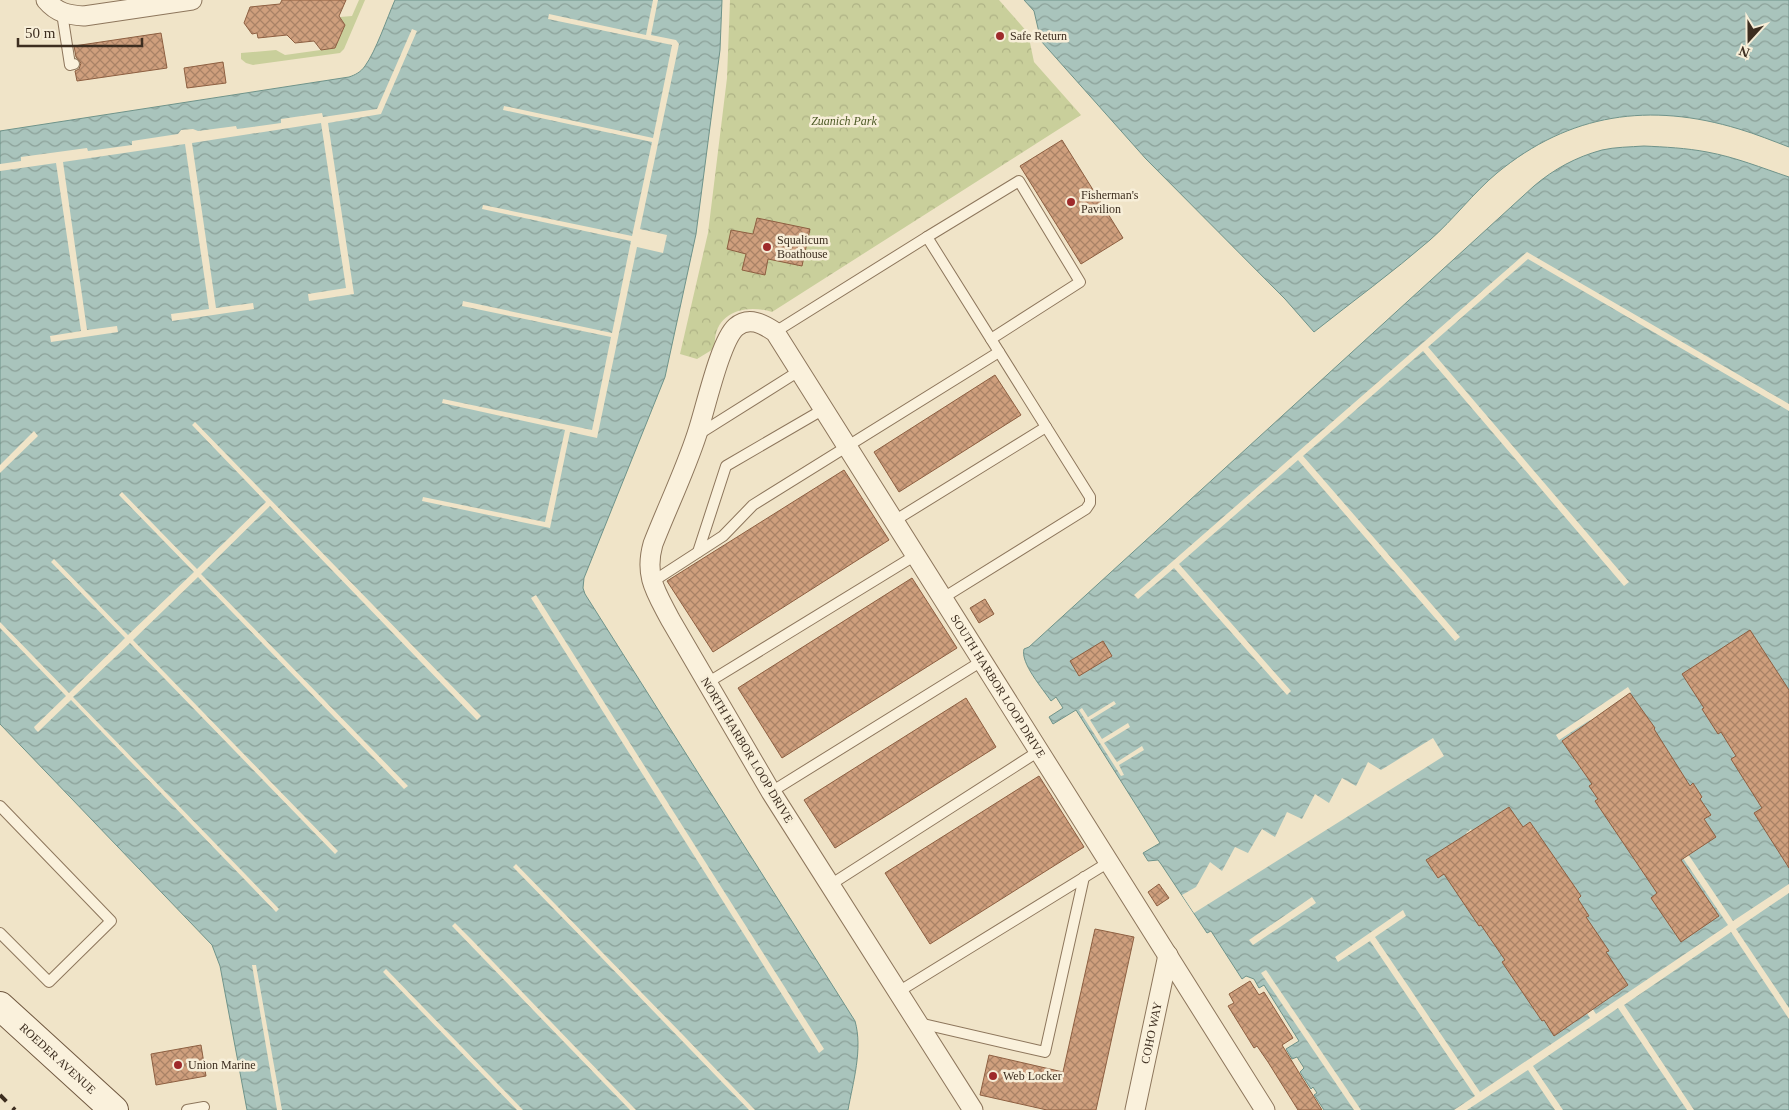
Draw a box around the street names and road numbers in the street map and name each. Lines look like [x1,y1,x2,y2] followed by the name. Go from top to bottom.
[948,612,1048,760] street label: SOUTH HARBOR LOOP DRIVE
[698,675,796,825] street label: NORTH HARBOR LOOP DRIVE
[1138,1000,1165,1065] street label: COHO WAY
[17,1020,99,1097] street label: ROEDER AVENUE

